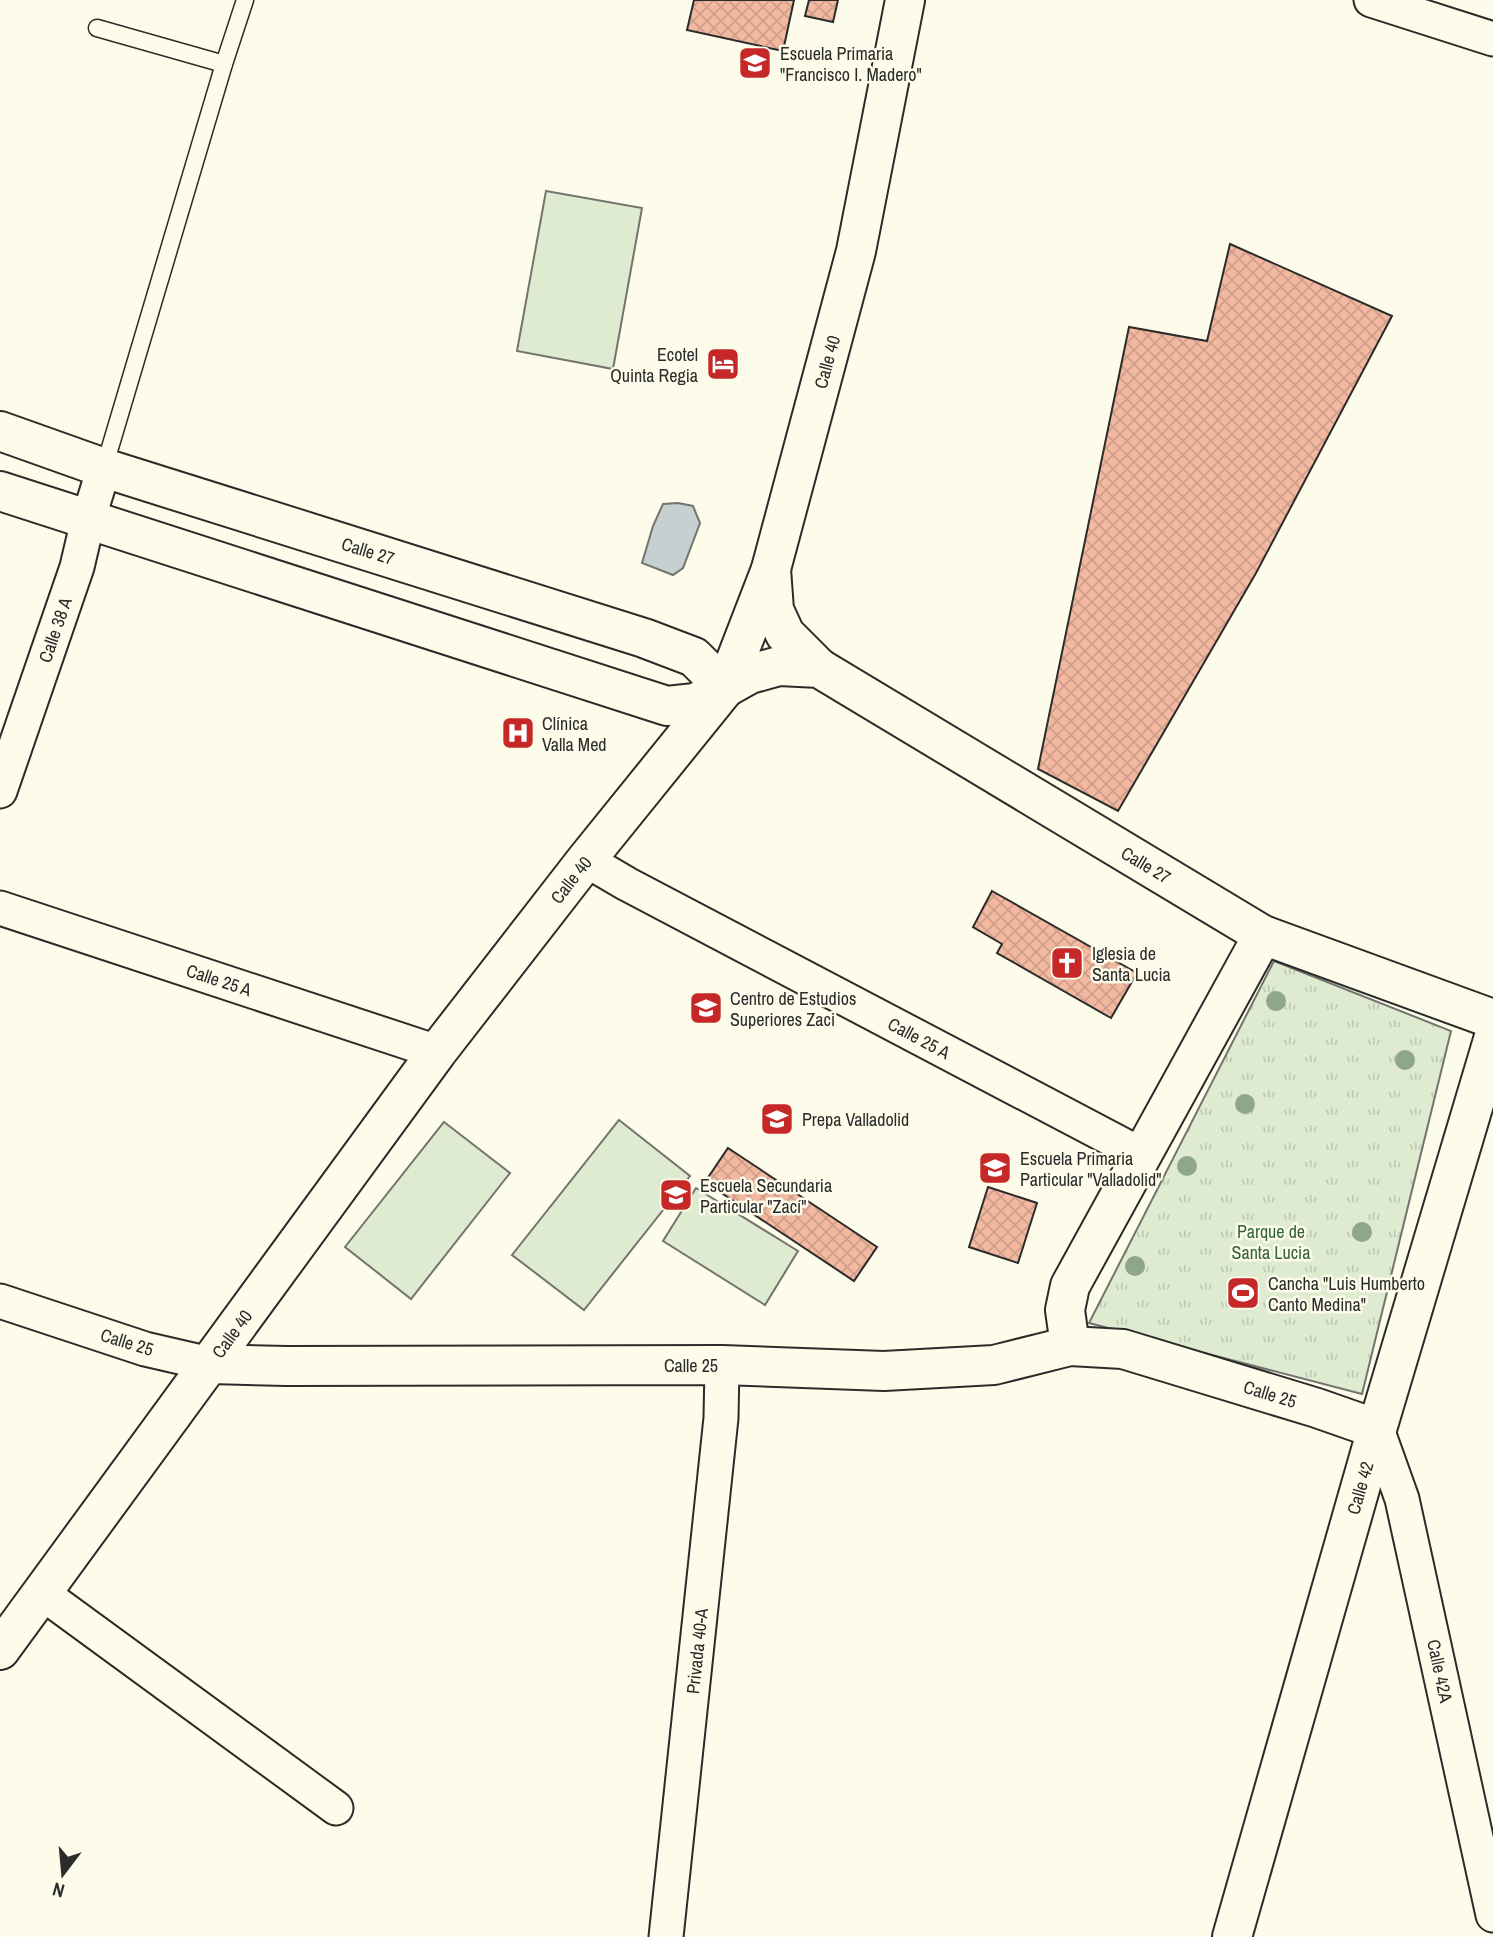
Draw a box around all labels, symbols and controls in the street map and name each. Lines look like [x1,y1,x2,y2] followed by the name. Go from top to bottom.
[780,41,922,87] place label: Escuela Primaria "Francisco I. Madero"
[736,44,774,82] school or university icon: Escuela Primaria "Francisco I. Madero"
[808,333,846,391] street label: Calle 40
[610,342,698,388] place label: Ecotel Quinta Regia
[704,345,742,383] hotel icon: Ecotel Quinta Regia
[338,531,398,571] street label: Calle 27
[32,594,78,666] street label: Calle 38 A
[542,711,607,757] place label: Clínica Valla Med
[499,714,537,752] hospital icon: Clínica Valla Med
[1116,840,1176,890] street label: Calle 27
[544,851,598,909] street label: Calle 40
[1092,941,1171,987] place label: Iglesia de Santa Lucia
[1048,944,1086,982] church icon: Iglesia de Santa Lucia
[183,958,255,1002] street label: Calle 25 A
[730,986,856,1032] place label: Centro de Estudios Superiores Zaci
[687,989,725,1027] school or university icon: Centro de Estudios Superiores Zaci
[883,1011,955,1065] street label: Calle 25 A
[758,1100,796,1138] school or university icon: Prepa Valladolid
[802,1107,909,1132] place label: Prepa Valladolid
[1020,1146,1161,1192] place label: Escuela Primaria Particular "Valladolid"
[976,1149,1014,1187] school or university icon: Escuela Primaria Particular "Valladolid"
[700,1173,832,1219] place label: Escuela Secundaria Particular "Zací"
[657,1176,695,1214] school or university icon: Escuela Secundaria Particular "Zací"
[1232,1219,1310,1265] park label: Parque de Santa Lucia
[1268,1271,1425,1317] place label: Cancha "Luis Humberto Canto Medina"
[1224,1274,1262,1312] sports icon: Cancha "Luis Humberto Canto Medina"
[206,1305,258,1363] street label: Calle 40
[97,1322,157,1362] street label: Calle 25
[664,1353,718,1378] street label: Calle 25
[1240,1374,1300,1414] street label: Calle 25
[1341,1459,1379,1517] street label: Calle 42
[680,1607,714,1695] street label: Privada 40-A
[1421,1637,1459,1705] street label: Calle 42A
[28,1839,98,1909] north arrow
[49,1876,67,1904] text: N

